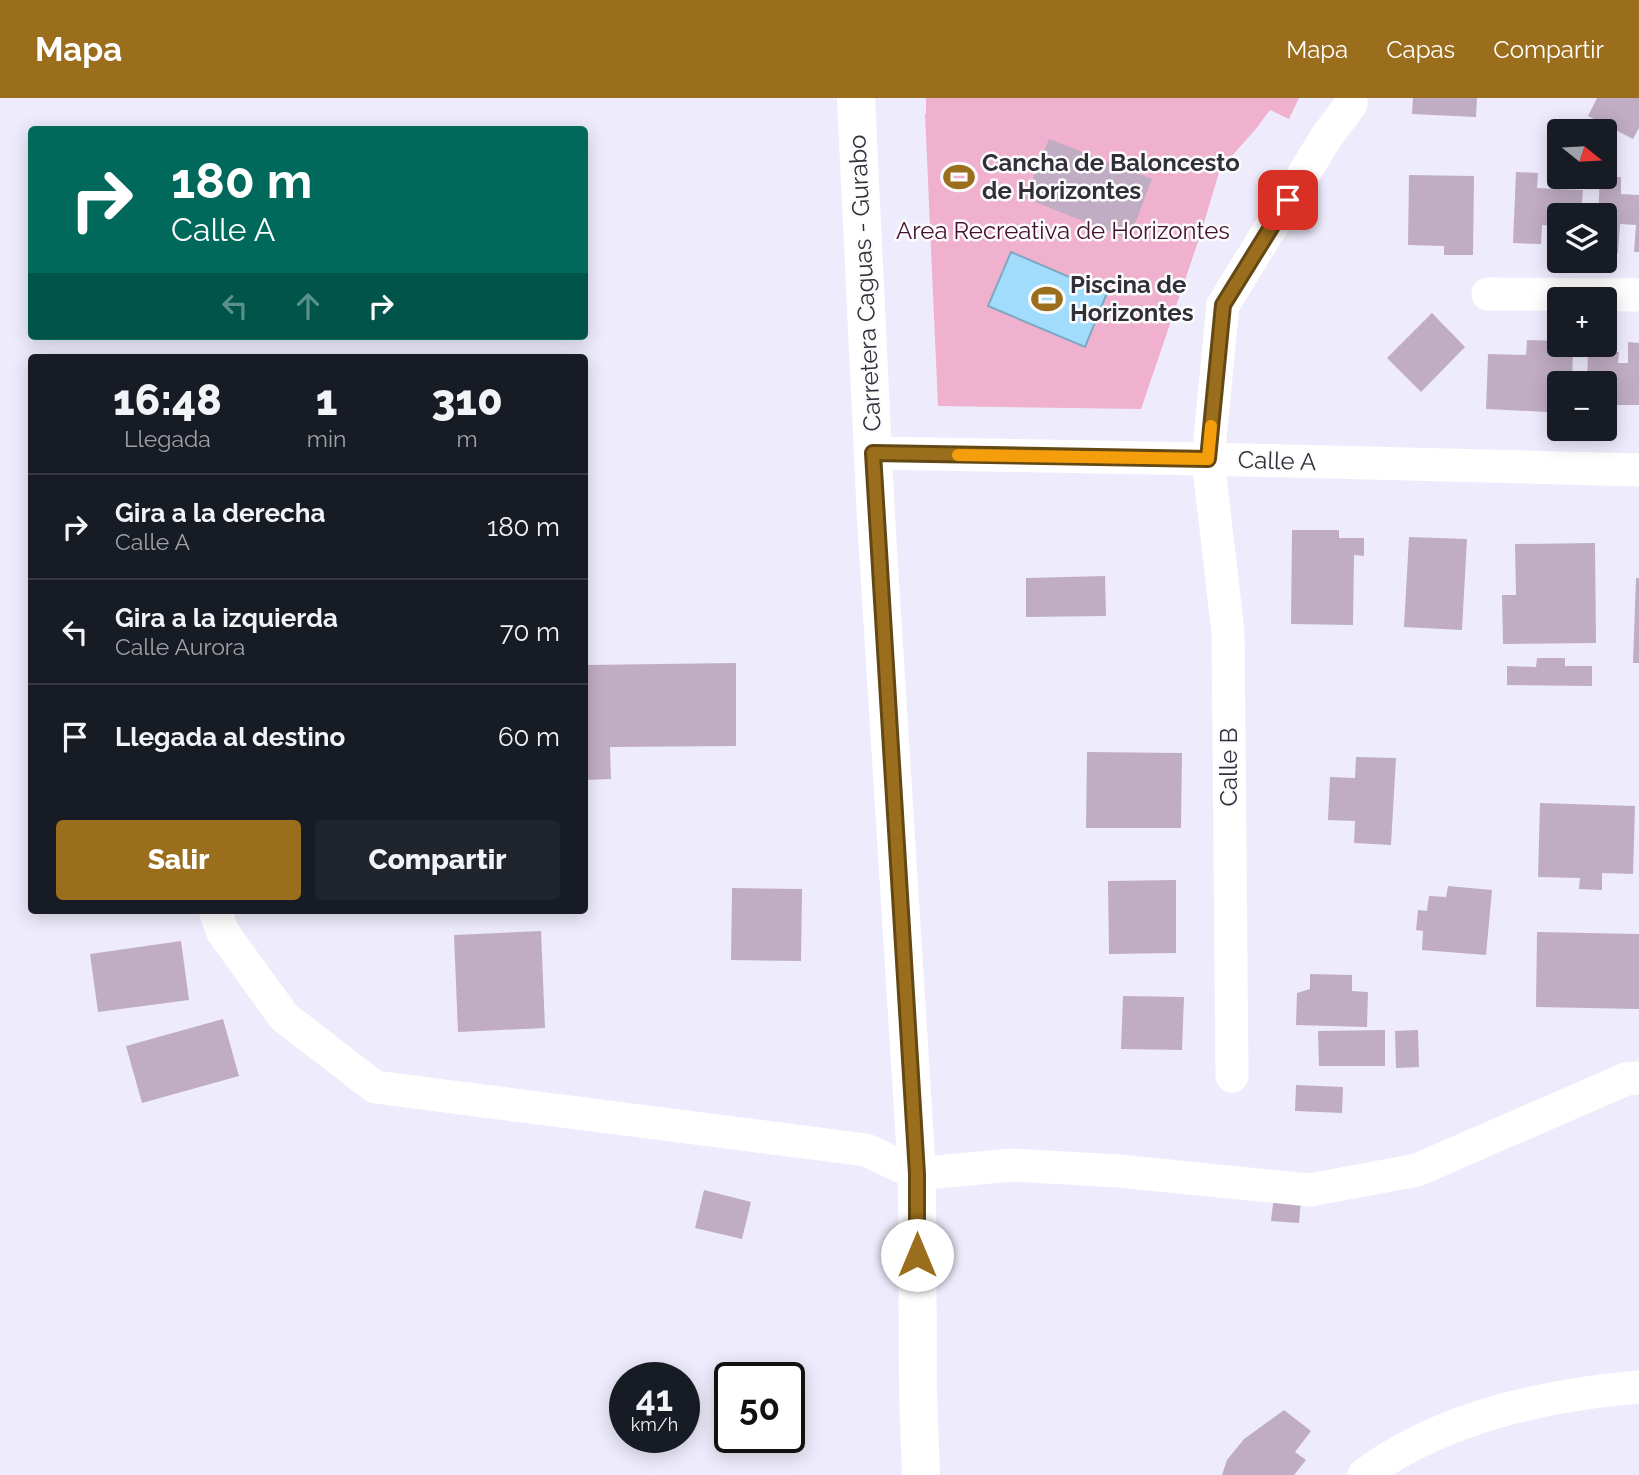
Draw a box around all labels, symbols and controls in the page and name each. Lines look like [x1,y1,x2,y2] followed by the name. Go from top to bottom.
[35,30,122,69] text: Mapa
[1286,35,1348,64] text: Mapa
[1386,35,1455,64] text: Capas
[1493,35,1604,64] text: Compartir
[1547,119,1617,189] north arrow
[1547,119,1617,441] map controls
[842,134,887,432] street label: Carretera Caguas - Gurabo
[982,148,1240,205] place label: Cancha de Baloncesto de Horizontes
[171,152,312,209] text: 180 m
[56,154,147,245] icon: right
[942,160,976,194] sports icon: Cancha de Baloncesto de Horizontes
[1258,170,1318,230] pin
[1269,181,1307,219] icon: arrive
[1547,203,1617,273] button: layers
[171,211,275,248] text: Calle A
[896,216,1230,245] park label: Area Recreativa de Horizontes
[1070,270,1194,327] place label: Piscina de Horizontes
[1030,282,1064,316] sports icon: Piscina de Horizontes
[216,287,254,325] icon: left
[289,287,327,325] icon: ahead
[362,287,400,325] icon: right
[1547,287,1617,357] button: +
[1547,371,1617,441] button: −
[113,376,222,425] text: 16:48
[316,376,337,425] text: 1
[431,376,503,425] text: 310
[124,425,211,452] text: Llegada
[307,425,346,452] text: min
[457,425,478,452] text: m
[1237,445,1317,476] street label: Calle A
[115,498,325,528] text: Gira a la derecha
[56,508,94,546] icon: right
[487,512,560,542] text: 180 m
[115,528,190,555] text: Calle A
[115,603,338,633] text: Gira a la izquierda
[56,613,94,651] icon: left
[500,617,560,647] text: 70 m
[115,633,245,660] text: Calle Aurora
[56,718,94,756] icon: arrive
[115,722,345,752] text: Llegada al destino
[498,722,560,752] text: 60 m
[1214,728,1243,806] street label: Calle B
[56,820,301,900] button: Salir
[315,820,560,900] button: Compartir
[880,1218,954,1292] position arrow
[714,1362,805,1453] speed limit sign: 50
[636,1378,673,1419] text: 41
[631,1414,678,1435] text: km/h

